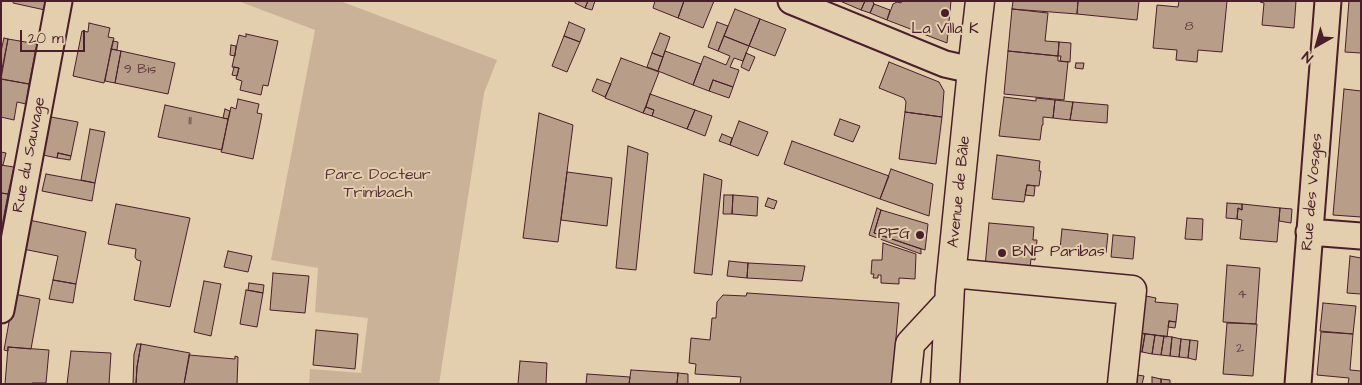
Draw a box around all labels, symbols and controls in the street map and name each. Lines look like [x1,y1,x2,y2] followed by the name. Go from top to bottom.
[939,7,951,19] marker: La Villa K
[1184,19,1194,35] house number: 8
[22,20,88,52] scale bar
[911,20,979,40] place label: La Villa K
[1292,20,1342,70] north arrow
[28,28,64,49] text: 20 m
[1298,46,1317,67] text: N
[124,62,156,78] house number: 9 Bis
[9,96,51,214] street label: Rue du Sauvage
[188,113,192,129] house number: 11
[1298,132,1328,252] street label: Rue des Vosges
[945,135,975,249] street label: Avenue de Bâle
[325,166,431,204] park label: Parc Docteur Trimbach
[878,225,910,245] place label: PFG
[914,229,926,241] marker: PFG
[1012,243,1105,263] place label: BNP Paribas
[996,247,1008,259] marker: BNP Paribas
[1237,287,1247,303] house number: 4
[1236,341,1244,357] house number: 2

